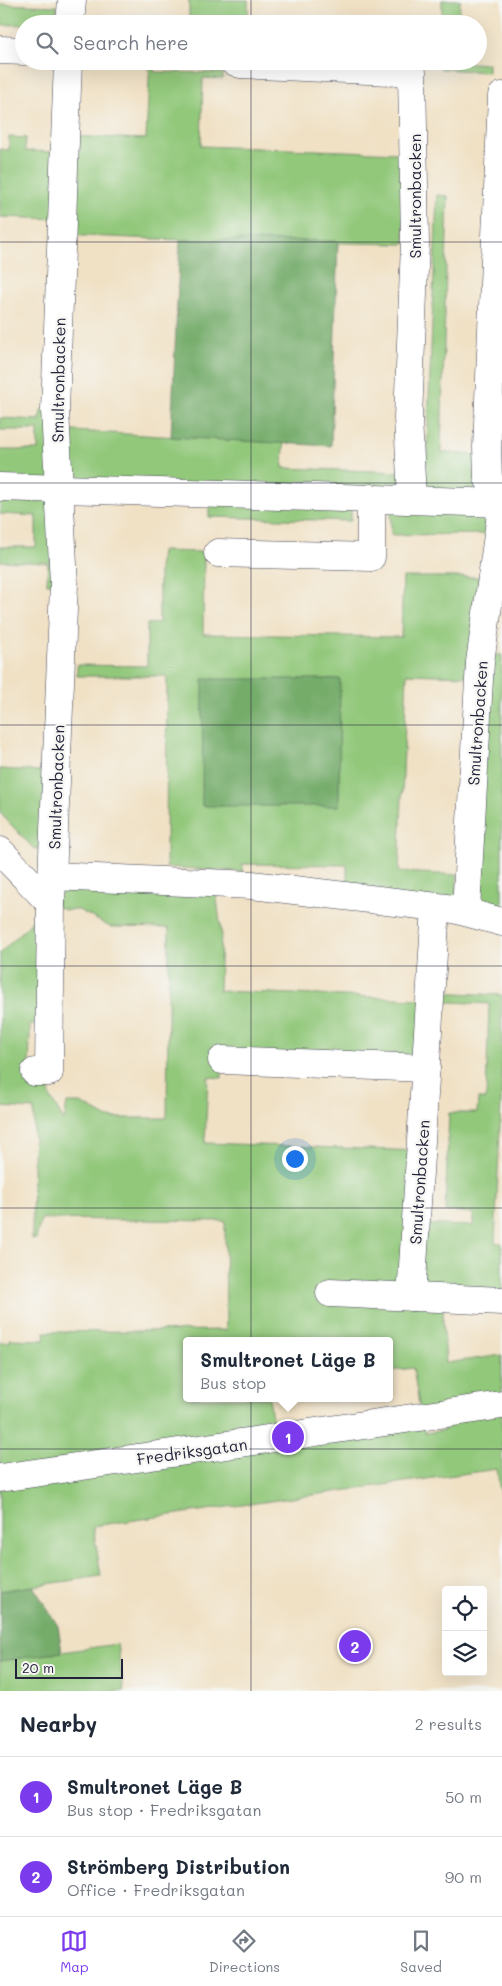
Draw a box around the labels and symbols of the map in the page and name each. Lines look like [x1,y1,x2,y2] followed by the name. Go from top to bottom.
[404,134,425,258] street label: Smultronbacken
[46,317,70,443] street label: Smultronbacken
[462,660,492,786] street label: Smultronbacken
[43,724,69,850] street label: Smultronbacken
[404,1119,434,1245] street label: Smultronbacken
[282,1146,308,1172] your location
[272,1418,304,1456] pin: 1
[135,1433,249,1469] street label: Fredriksgatan
[339,1627,371,1665] pin: 2
[15,1656,122,1679] scale bar

